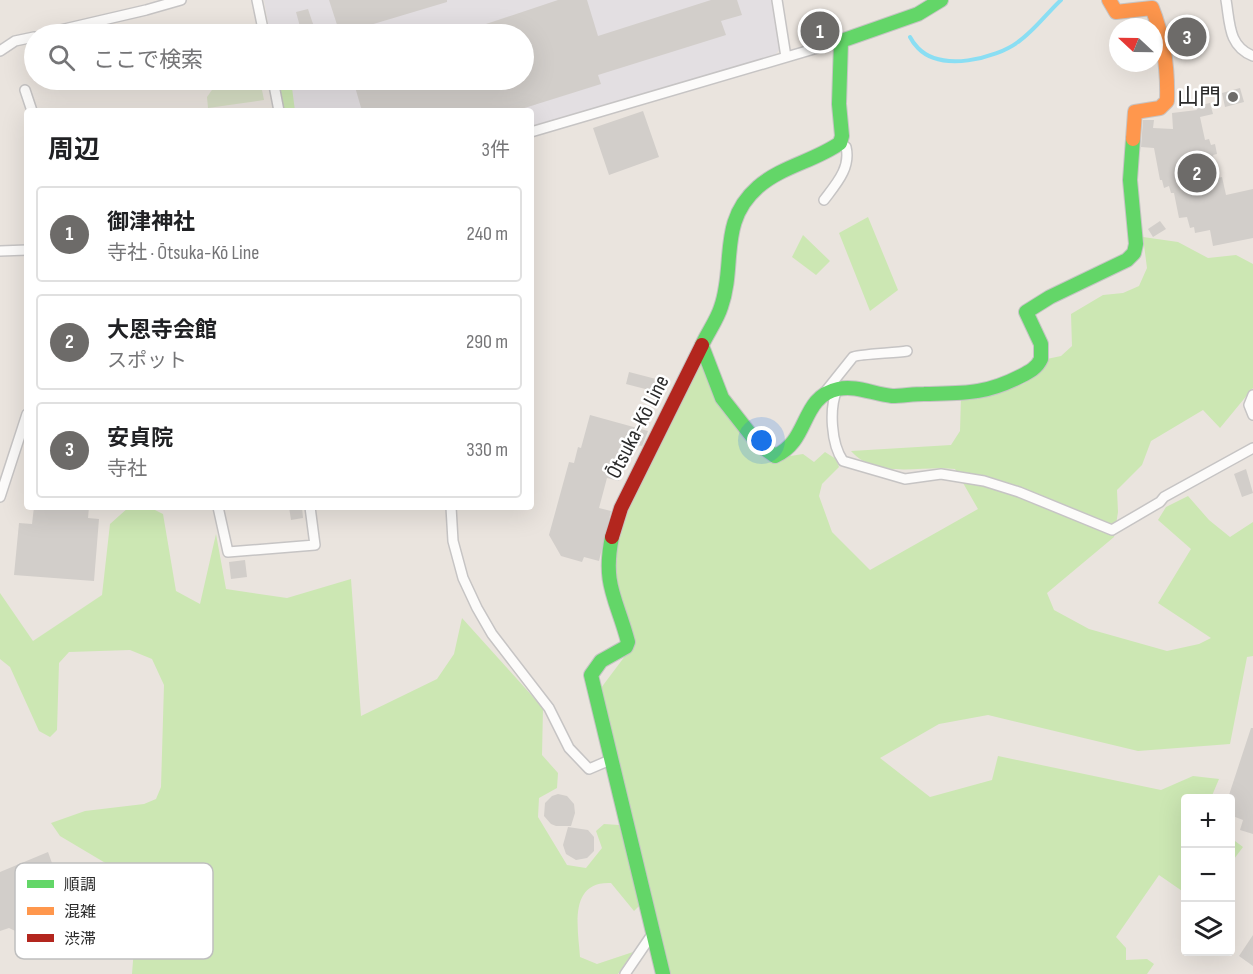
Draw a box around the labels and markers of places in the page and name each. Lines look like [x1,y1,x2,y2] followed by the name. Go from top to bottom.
[800,9,840,54] pin: 1
[1168,15,1206,60] pin: 3
[1177,84,1221,111] place label: 山門
[1226,90,1240,104] marker: 山門
[1178,150,1216,195] pin: 2

